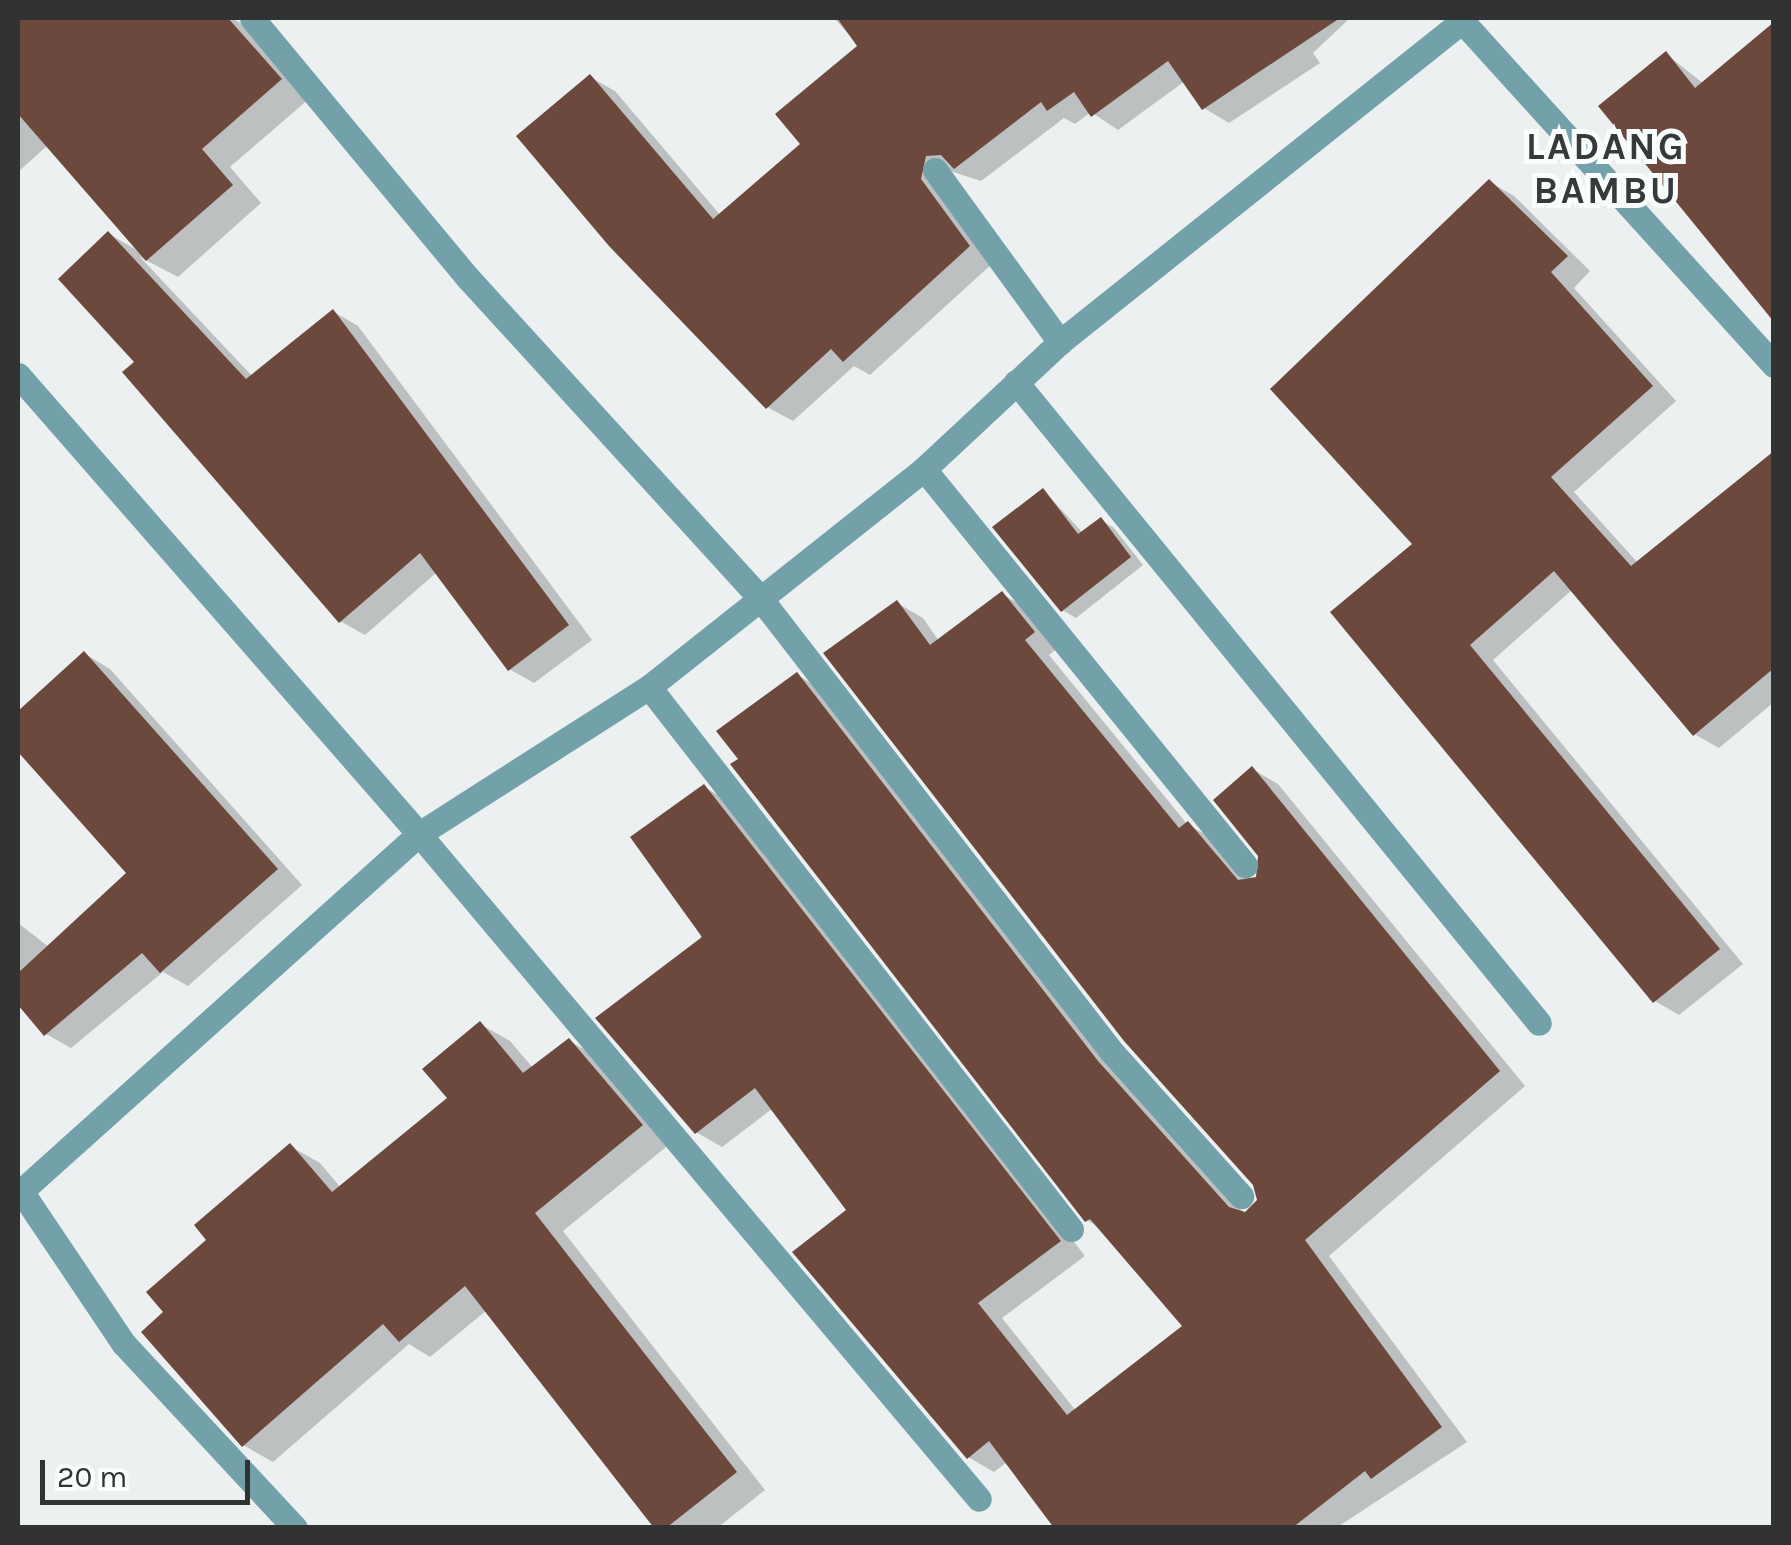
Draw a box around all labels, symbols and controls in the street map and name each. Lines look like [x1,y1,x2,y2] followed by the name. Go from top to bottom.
[1526,124,1686,213] district label: LADANG BAMBU
[45,1440,255,1502] scale bar
[57,1459,127,1495] text: 20 m

